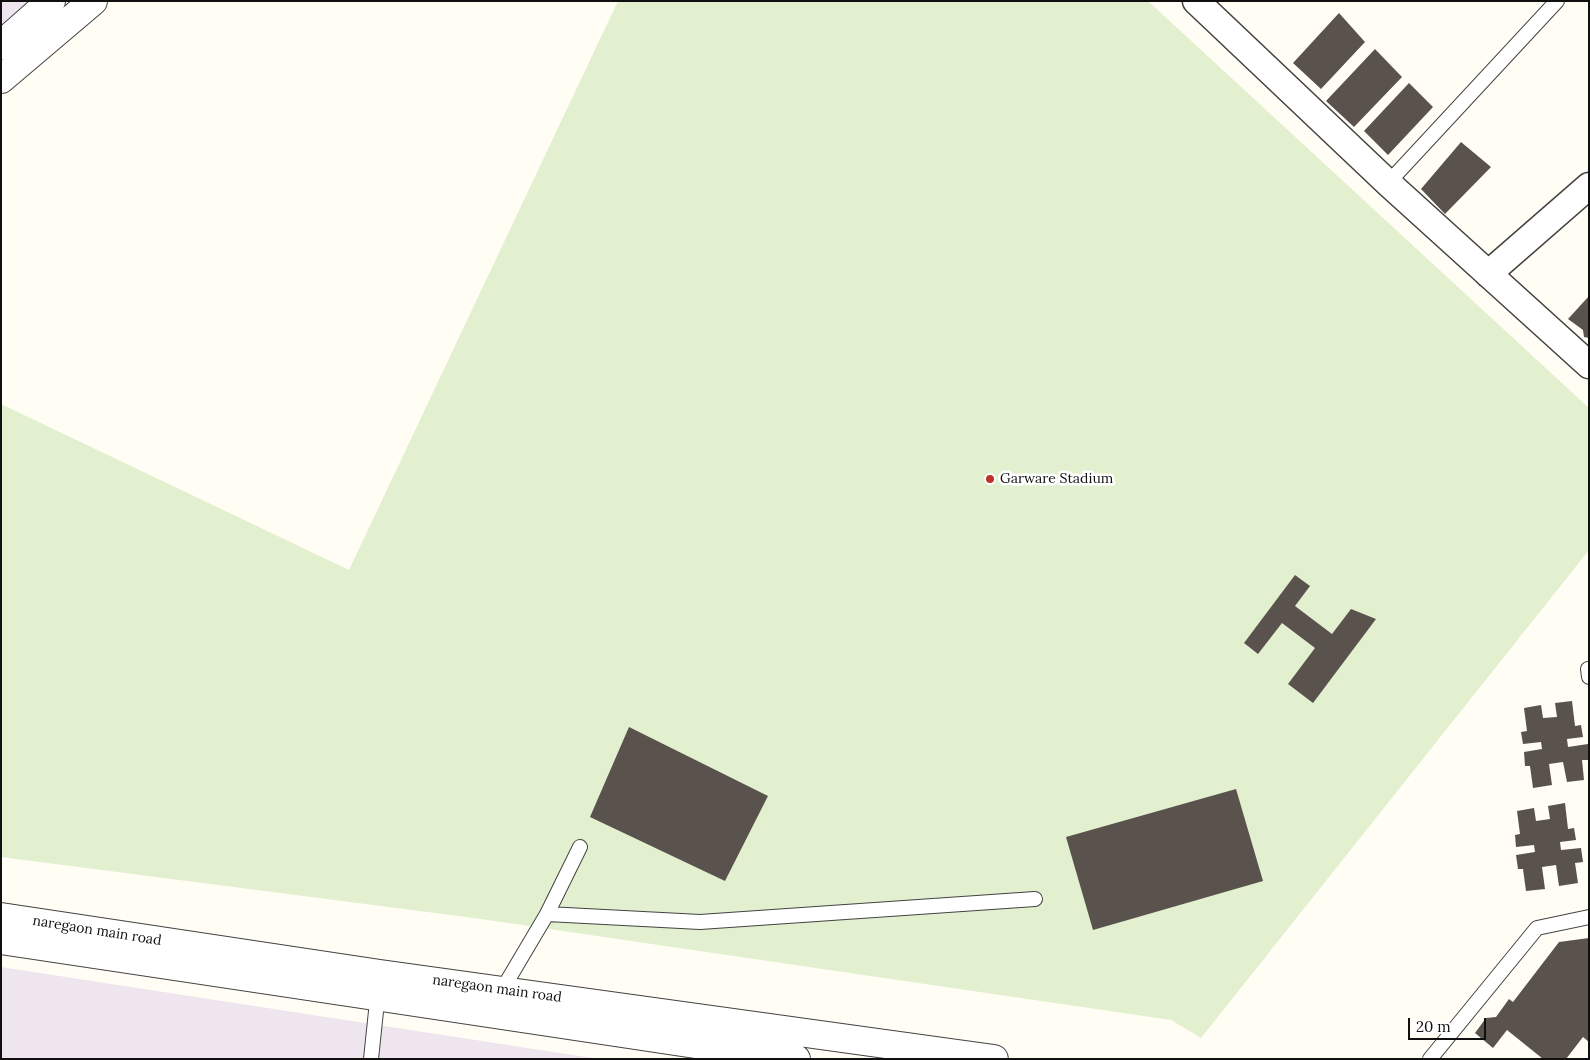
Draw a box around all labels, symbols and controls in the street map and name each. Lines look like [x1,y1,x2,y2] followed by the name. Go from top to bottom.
[1000,471,1113,487] place label: Garware Stadium
[984,473,996,485] marker: Garware Stadium
[31,913,163,949] street label: naregaon main road
[431,972,563,1006] street label: naregaon main road
[1410,1008,1488,1040] scale bar
[1416,1017,1451,1036] text: 20 m

